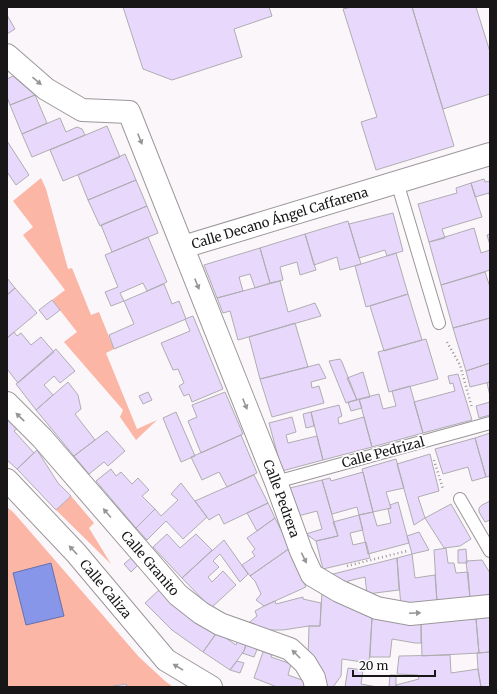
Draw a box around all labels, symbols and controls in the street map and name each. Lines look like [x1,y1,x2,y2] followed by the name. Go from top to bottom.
[31,76,42,85] one-way arrow
[137,134,143,145] one-way arrow
[190,183,370,253] street label: Calle Decano Ángel Caffarena
[195,278,201,290] one-way arrow
[243,399,249,411] one-way arrow
[15,412,25,421] one-way arrow
[340,433,426,472] street label: Calle Pedrizal
[259,457,303,540] street label: Calle Pedrera
[103,509,112,518] one-way arrow
[117,527,183,600] street label: Calle Granito
[68,545,78,555] one-way arrow
[301,552,307,564] one-way arrow
[76,556,135,622] street label: Calle Caliza
[409,610,422,616] one-way arrow
[291,650,301,659] one-way arrow
[353,652,435,678] scale bar
[359,658,388,673] text: 20 m
[172,663,184,670] one-way arrow

